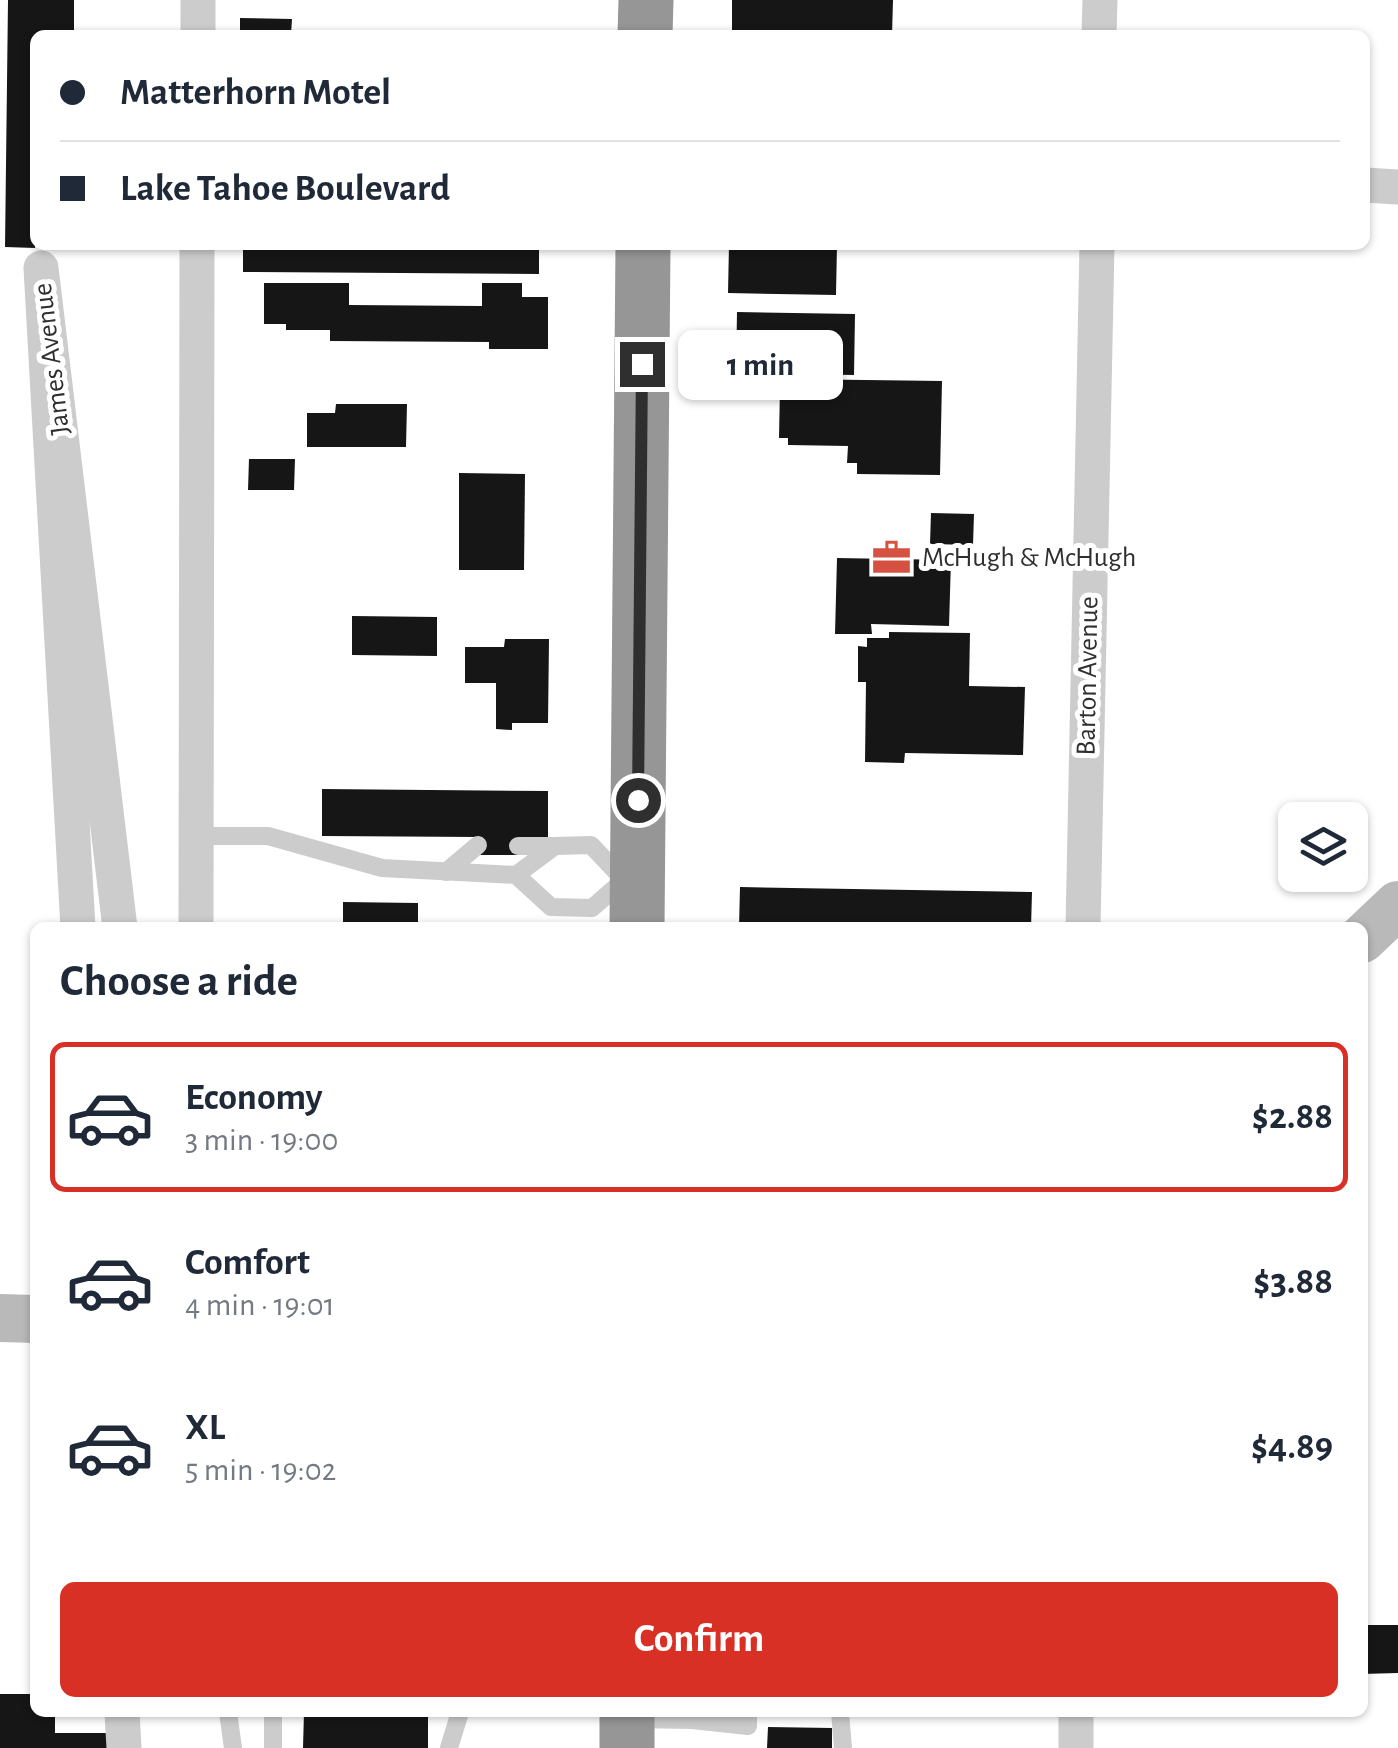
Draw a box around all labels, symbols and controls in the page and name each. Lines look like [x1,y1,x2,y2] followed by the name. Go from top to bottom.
[120,74,391,112] text: Matterhorn Motel
[120,170,450,208] text: Lake Tahoe Boulevard
[29,282,75,436] street label: James Avenue
[677,329,842,399] callout: 1 min
[620,342,665,387] route end
[727,349,794,381] text: 1 min
[871,537,913,579] office icon: McHugh & McHugh
[922,544,1136,572] place label: McHugh & McHugh
[1073,596,1103,756] street label: Barton Avenue
[616,778,661,823] route start
[1278,802,1368,892] map controls
[1278,802,1368,892] button: layers
[60,959,298,1004] text: Choose a ride
[65,1072,155,1162] icon: car
[185,1079,323,1117] text: Economy
[1252,1098,1333,1136] text: $2.88
[185,1124,338,1156] text: 3 min · 19:00
[65,1237,155,1327] icon: car
[185,1244,310,1282] text: Comfort
[1253,1263,1333,1301] text: $3.88
[185,1289,335,1321] text: 4 min · 19:01
[65,1402,155,1492] icon: car
[185,1409,225,1447] text: XL
[1251,1428,1333,1466] text: $4.89
[185,1454,336,1486] text: 5 min · 19:02
[60,1582,1338,1697] button: Confirm

